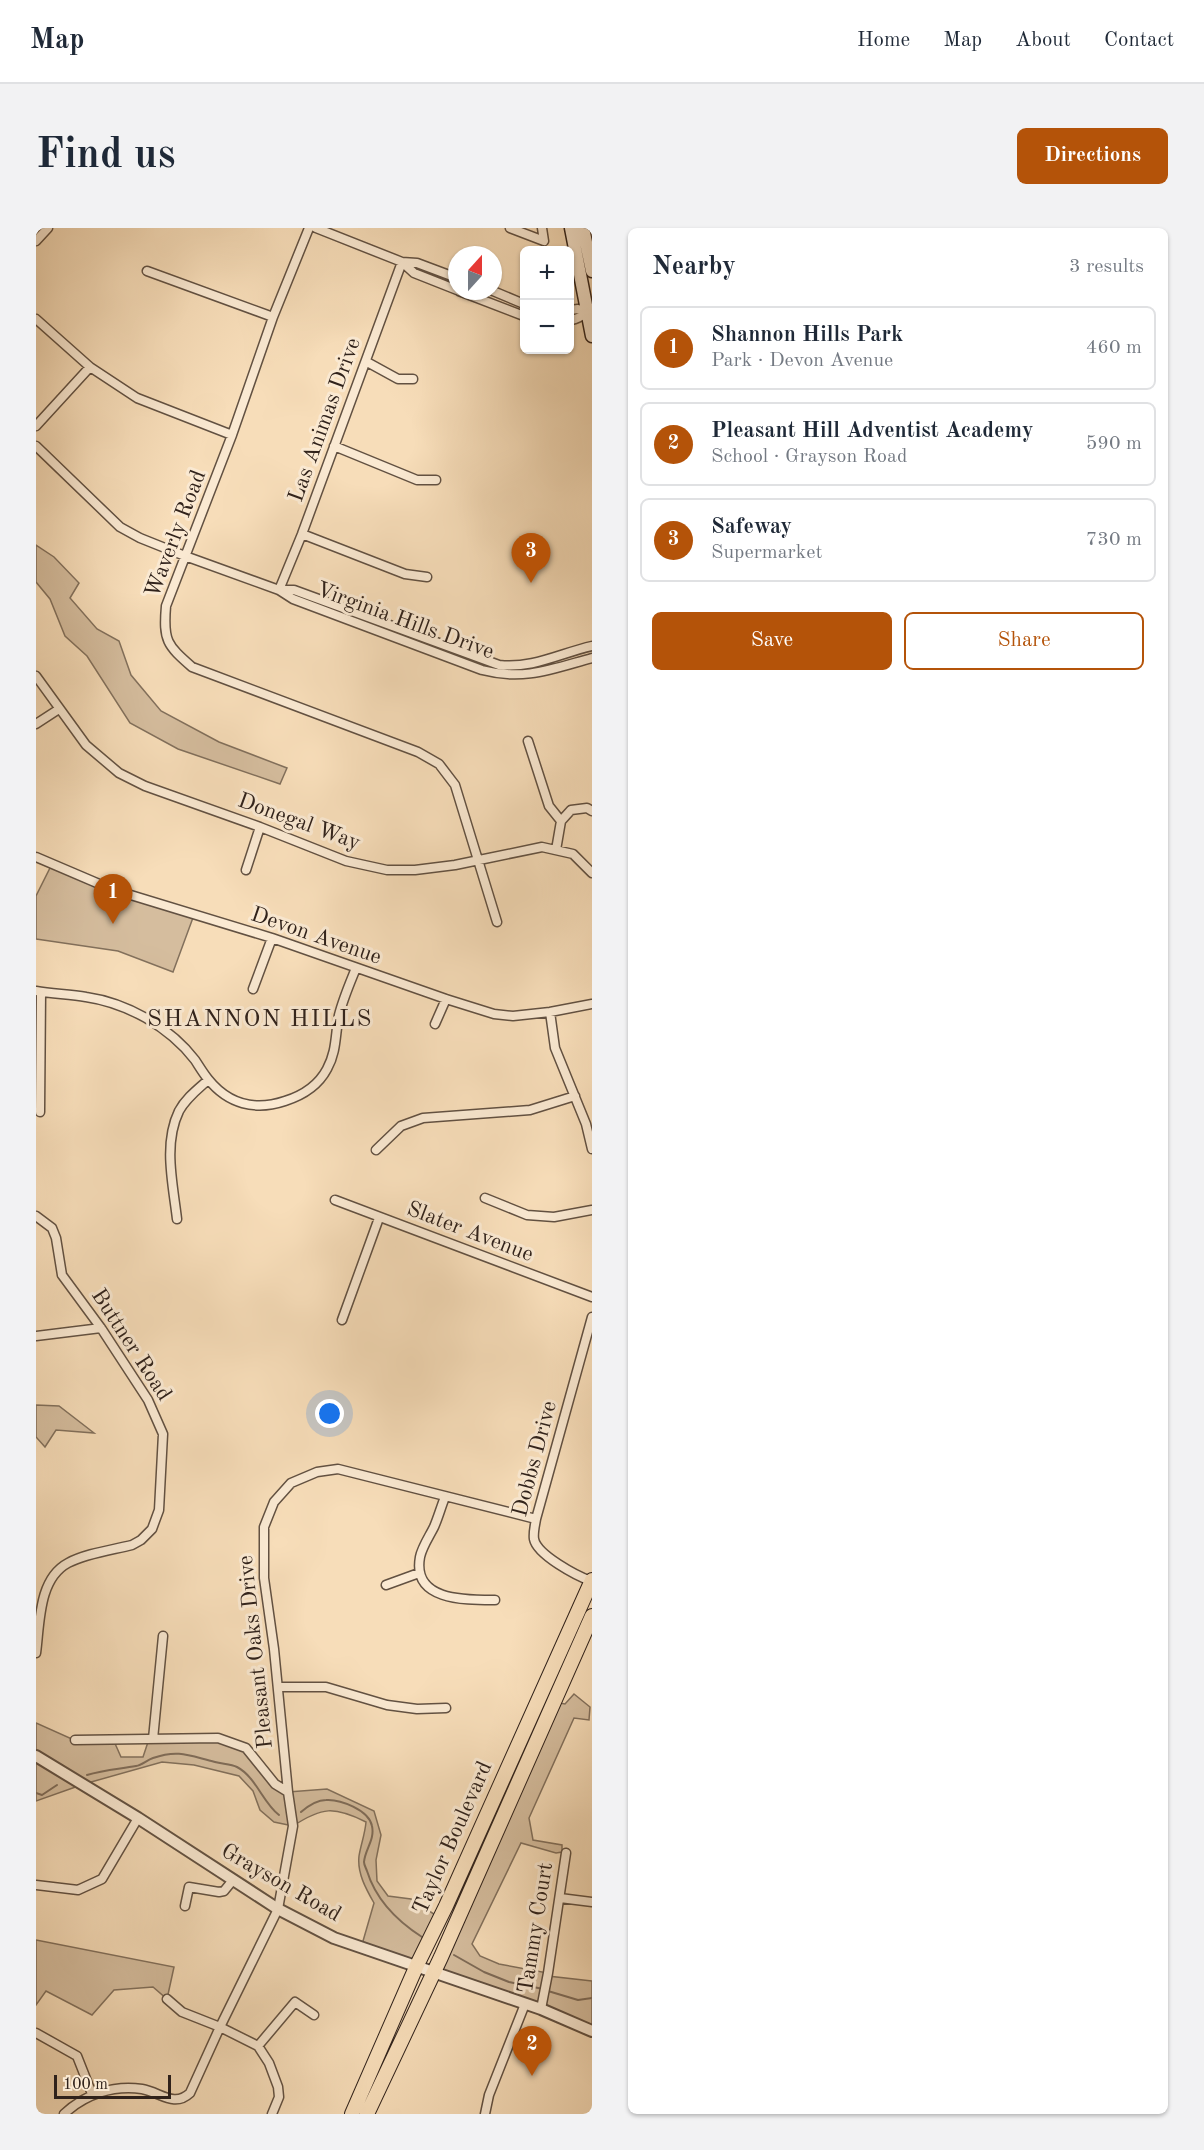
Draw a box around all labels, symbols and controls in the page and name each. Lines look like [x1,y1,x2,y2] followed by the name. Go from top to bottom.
[30,27,84,55] text: Map
[857,30,910,51] text: Home
[943,30,982,51] text: Map
[1015,30,1071,51] text: About
[1104,30,1174,51] text: Contact
[1017,128,1168,184] button: Directions
[36,135,175,177] text: Find us
[448,246,502,300] north arrow
[520,246,574,354] map controls
[520,246,574,300] button: +
[652,254,736,280] text: Nearby
[1069,257,1144,277] text: 3 results
[520,300,574,354] button: −
[711,324,903,346] text: Shannon Hills Park
[285,335,365,505] street label: Las Animas Drive
[668,338,679,358] text: 1
[1086,338,1142,358] text: 460 m
[711,351,893,371] text: Park · Devon Avenue
[711,420,1034,442] text: Pleasant Hill Adventist Academy
[668,434,679,454] text: 2
[1086,434,1142,454] text: 590 m
[711,447,907,467] text: School · Grayson Road
[142,467,210,601] street label: Waverly Road
[711,516,792,538] text: Safeway
[668,530,679,550] text: 3
[1086,530,1142,550] text: 730 m
[512,534,550,583] pin: 3
[711,543,822,563] text: Supermarket
[313,579,497,663] street label: Virginia Hills Drive
[652,612,892,670] button: Save
[904,612,1144,670] button: Share
[235,790,364,854] street label: Donegal Way
[94,874,133,924] pin: 1
[248,903,384,969] street label: Devon Avenue
[147,1008,373,1032] district label: SHANNON HILLS
[404,1198,536,1266] street label: Slater Avenue
[87,1285,175,1405] street label: Buttner Road
[315,1399,344,1428] your location
[509,1399,561,1519] street label: Dobbs Drive
[235,1554,277,1750] street label: Pleasant Oaks Drive
[409,1758,497,1918] street label: Taylor Boulevard
[217,1840,345,1926] street label: Grayson Road
[515,1861,557,1995] street label: Tammy Court
[512,2026,552,2076] pin: 2
[54,2072,171,2100] scale bar
[63,2077,108,2093] text: 100 m

